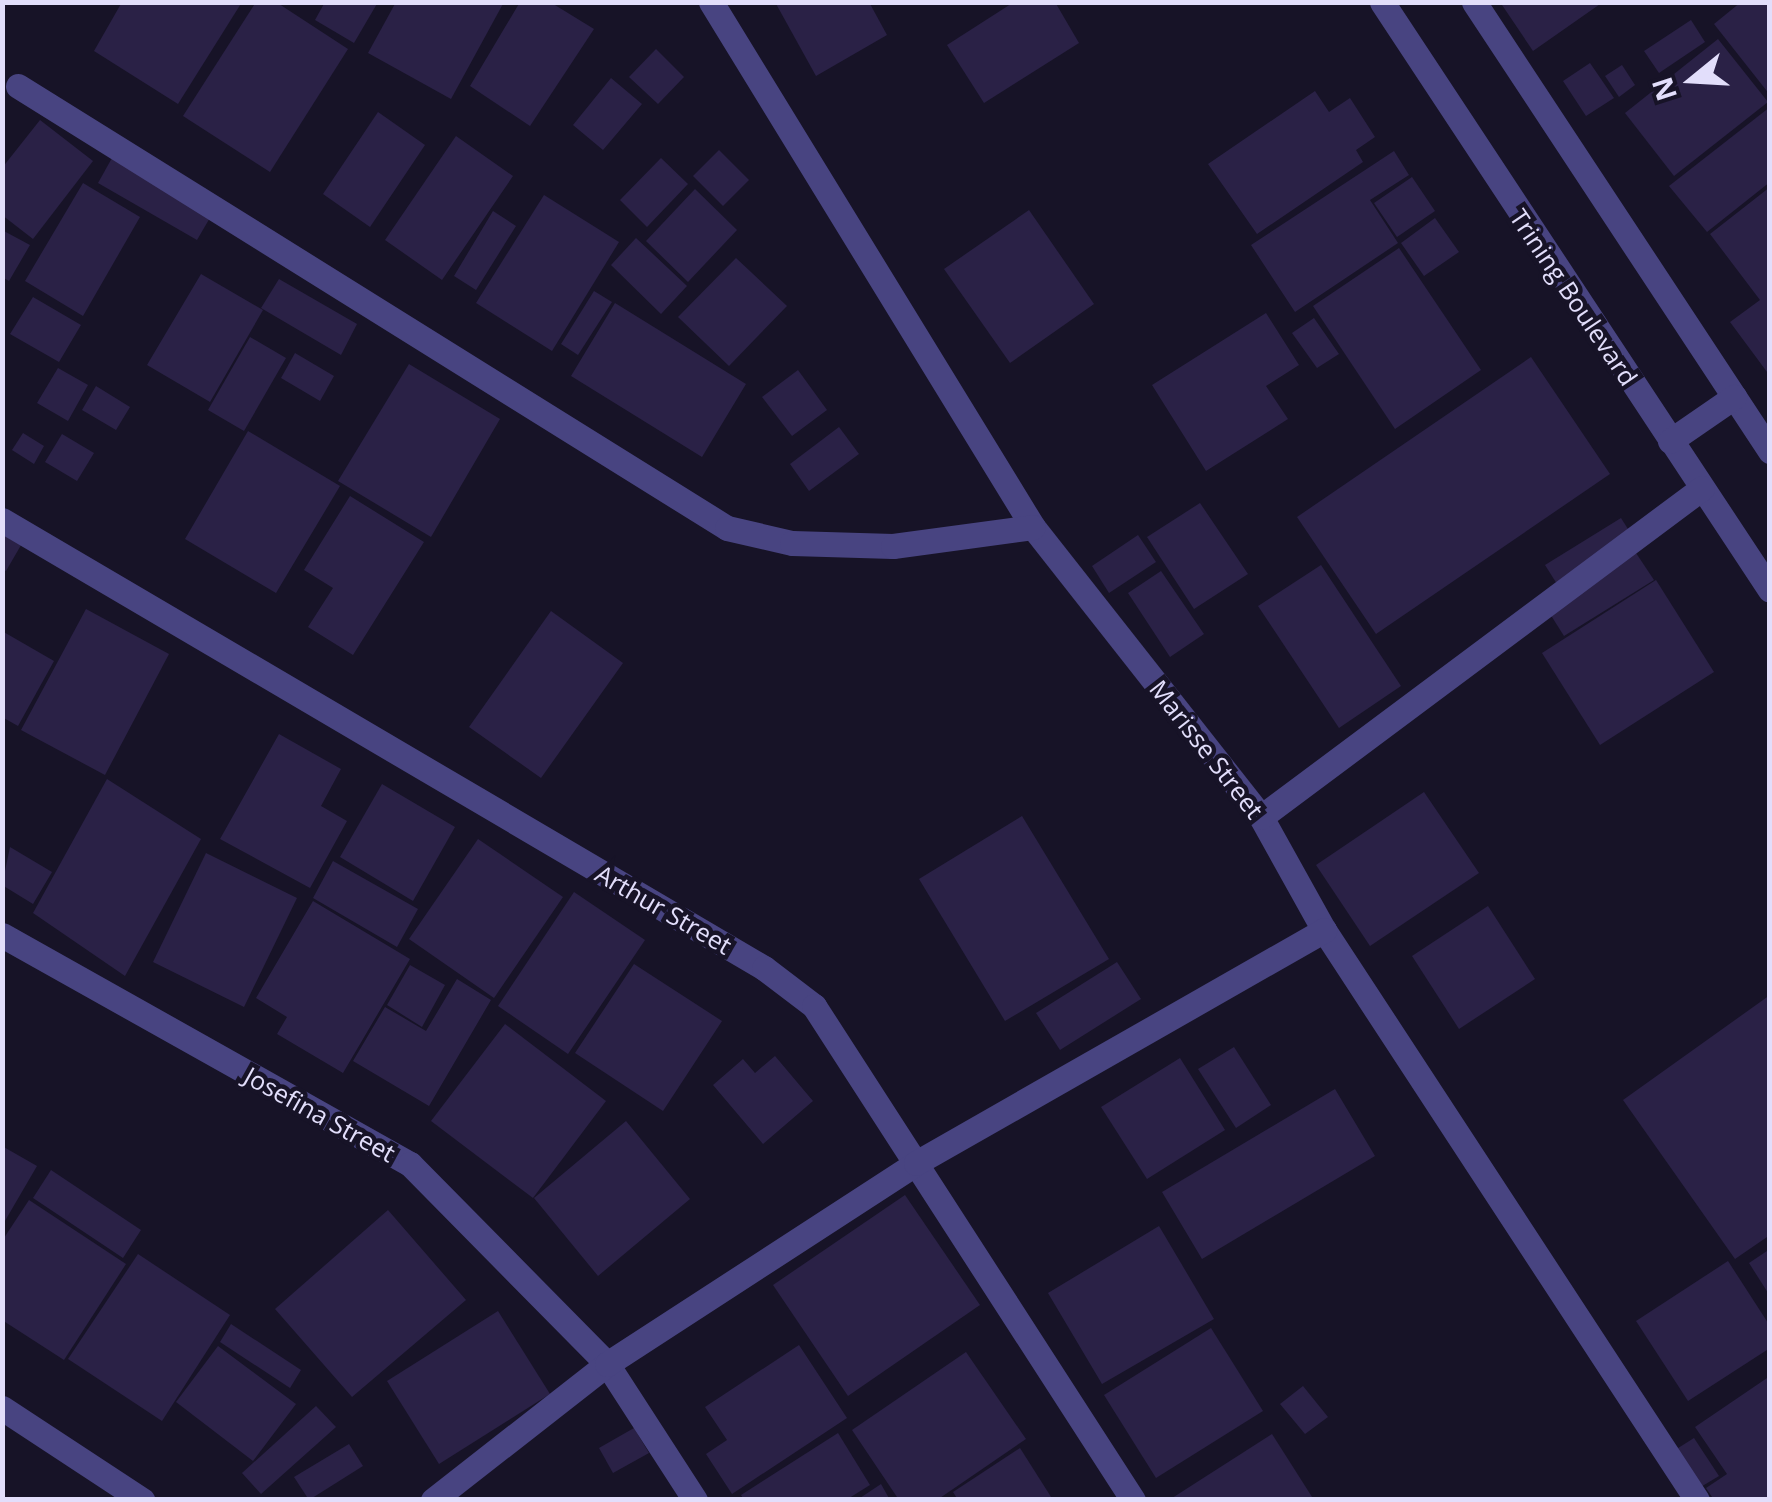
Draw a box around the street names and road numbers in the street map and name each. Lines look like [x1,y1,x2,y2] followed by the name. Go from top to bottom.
[1504,203,1644,391] street label: Trining Boulevard
[1144,674,1270,824] street label: Marisse Street
[591,858,737,960] street label: Arthur Street
[239,1060,401,1168] street label: Josefina Street

